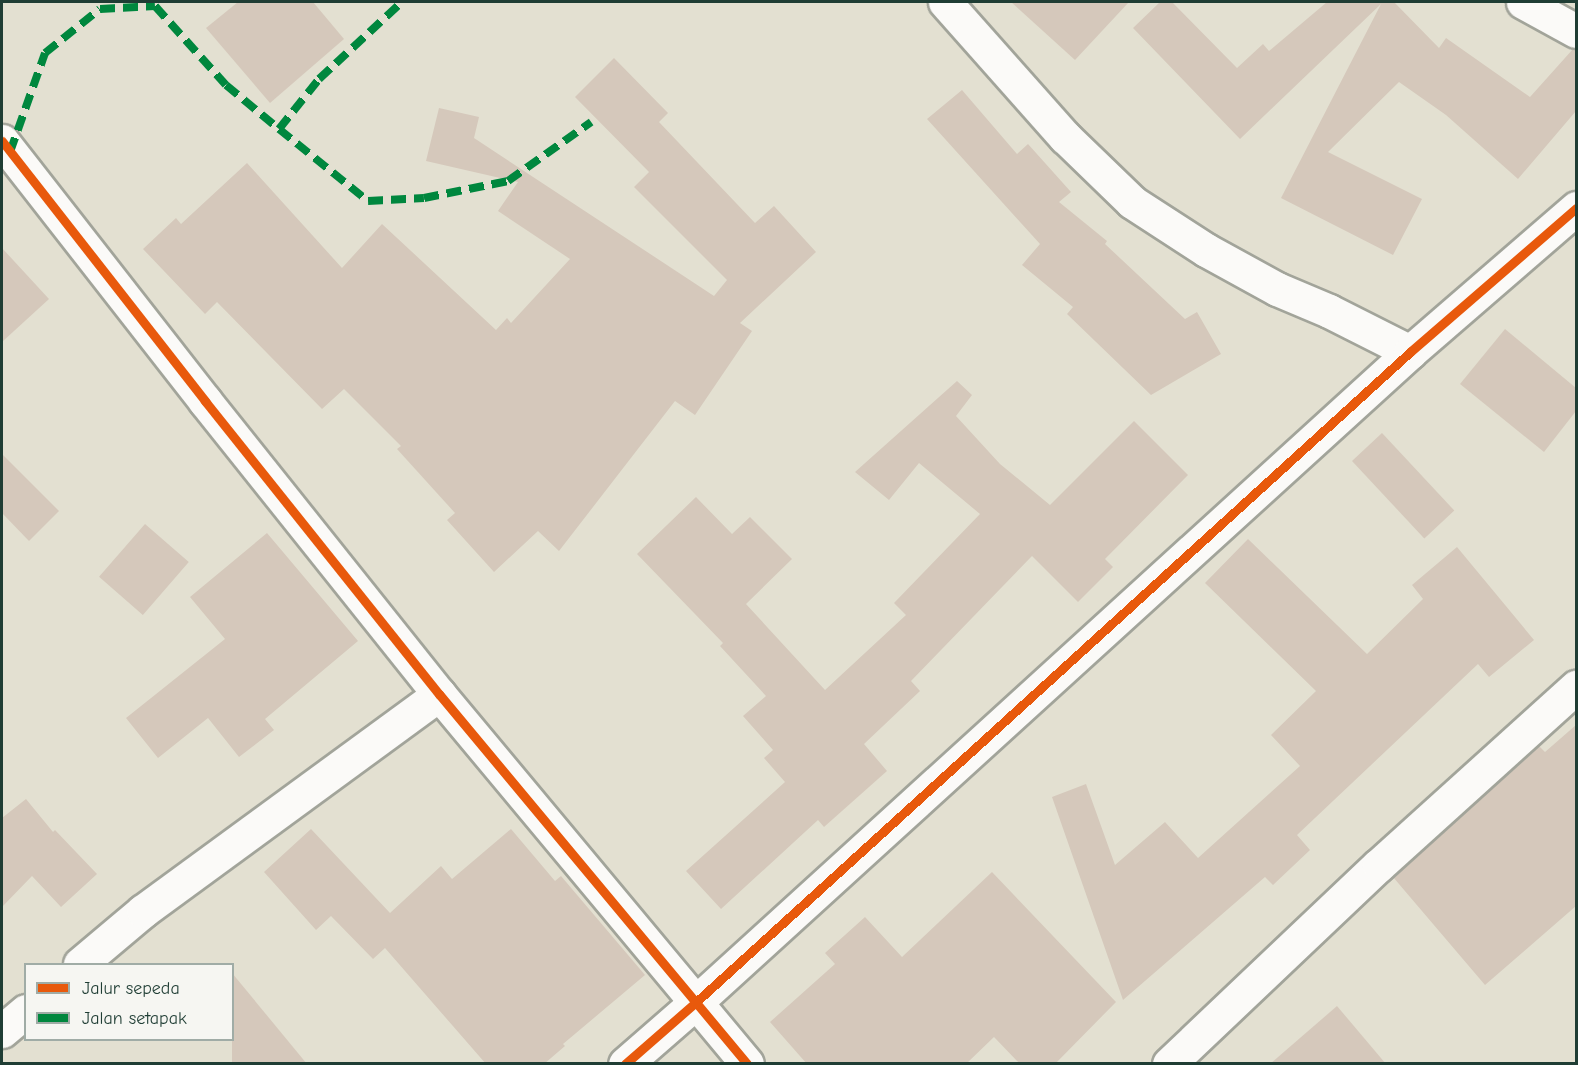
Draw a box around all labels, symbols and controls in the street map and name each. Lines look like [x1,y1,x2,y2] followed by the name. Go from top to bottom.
[24,963,234,1041] legend
[82,978,180,999] text: Jalur sepeda
[82,1008,187,1029] text: Jalan setapak

